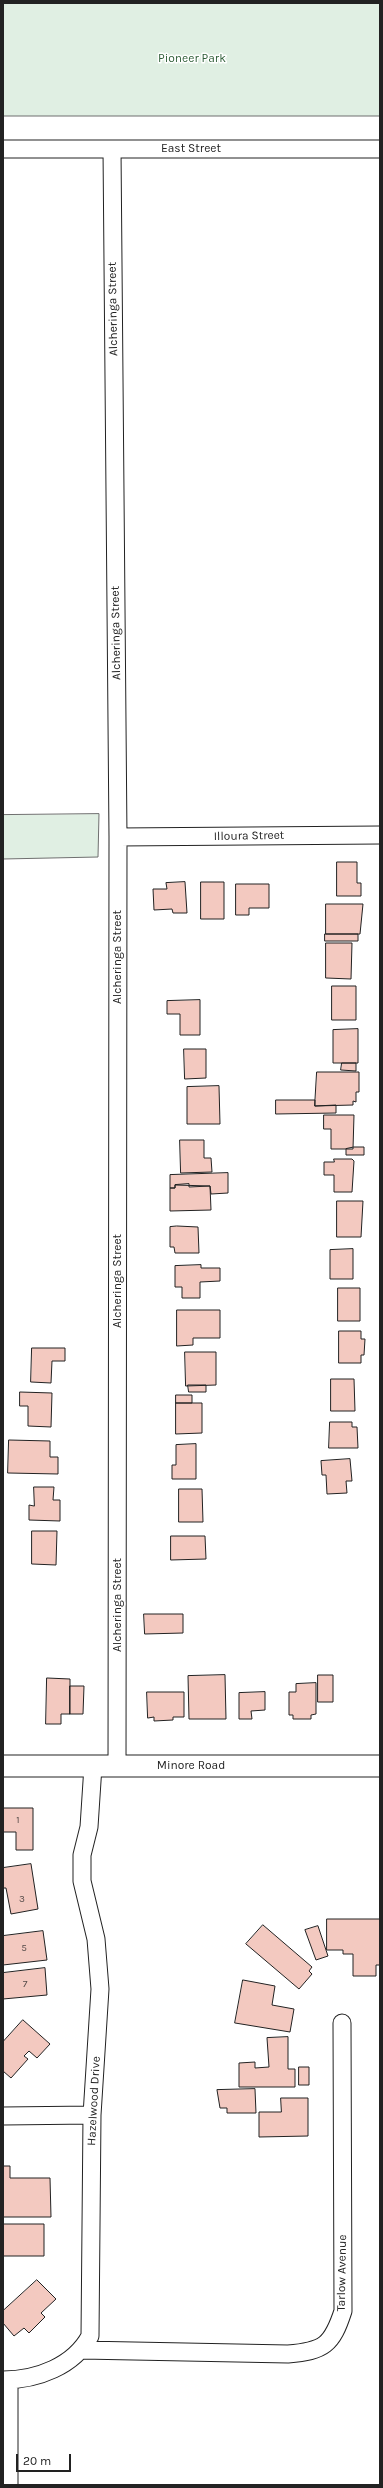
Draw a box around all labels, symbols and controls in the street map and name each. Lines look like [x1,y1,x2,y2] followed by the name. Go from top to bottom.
[158,52,226,66] park label: Pioneer Park
[161,142,221,156] street label: East Street
[105,262,121,356] street label: Alcheringa Street
[108,586,124,680] street label: Alcheringa Street
[214,828,284,844] street label: Illoura Street
[111,910,125,1004] street label: Alcheringa Street
[111,1234,125,1328] street label: Alcheringa Street
[111,1558,125,1652] street label: Alcheringa Street
[157,1759,225,1773] street label: Minore Road
[16,1814,20,1826] house number: 1
[19,1893,25,1905] house number: 3
[21,1942,27,1954] house number: 5
[23,1978,27,1990] house number: 7
[84,2056,104,2146] street label: Hazelwood Drive
[334,2234,350,2312] street label: Tarlow Avenue
[18,2446,73,2472] scale bar
[23,2454,51,2468] text: 20 m

